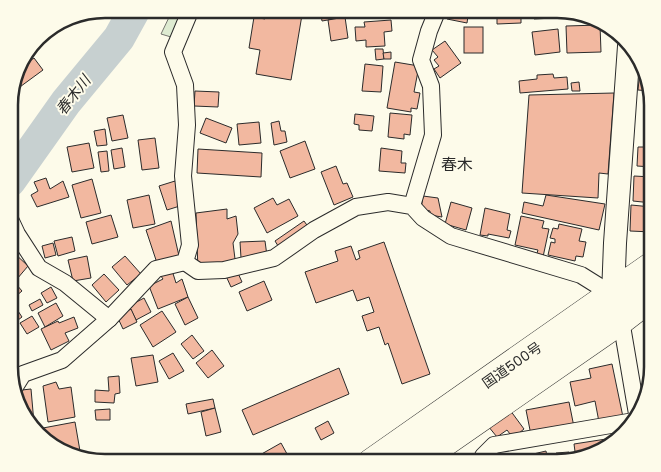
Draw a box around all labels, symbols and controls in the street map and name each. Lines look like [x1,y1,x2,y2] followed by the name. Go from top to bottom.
[51,69,96,119] water label: 春木川
[441,153,473,176] district label: 春木
[478,337,546,393] street label: 国道500号

